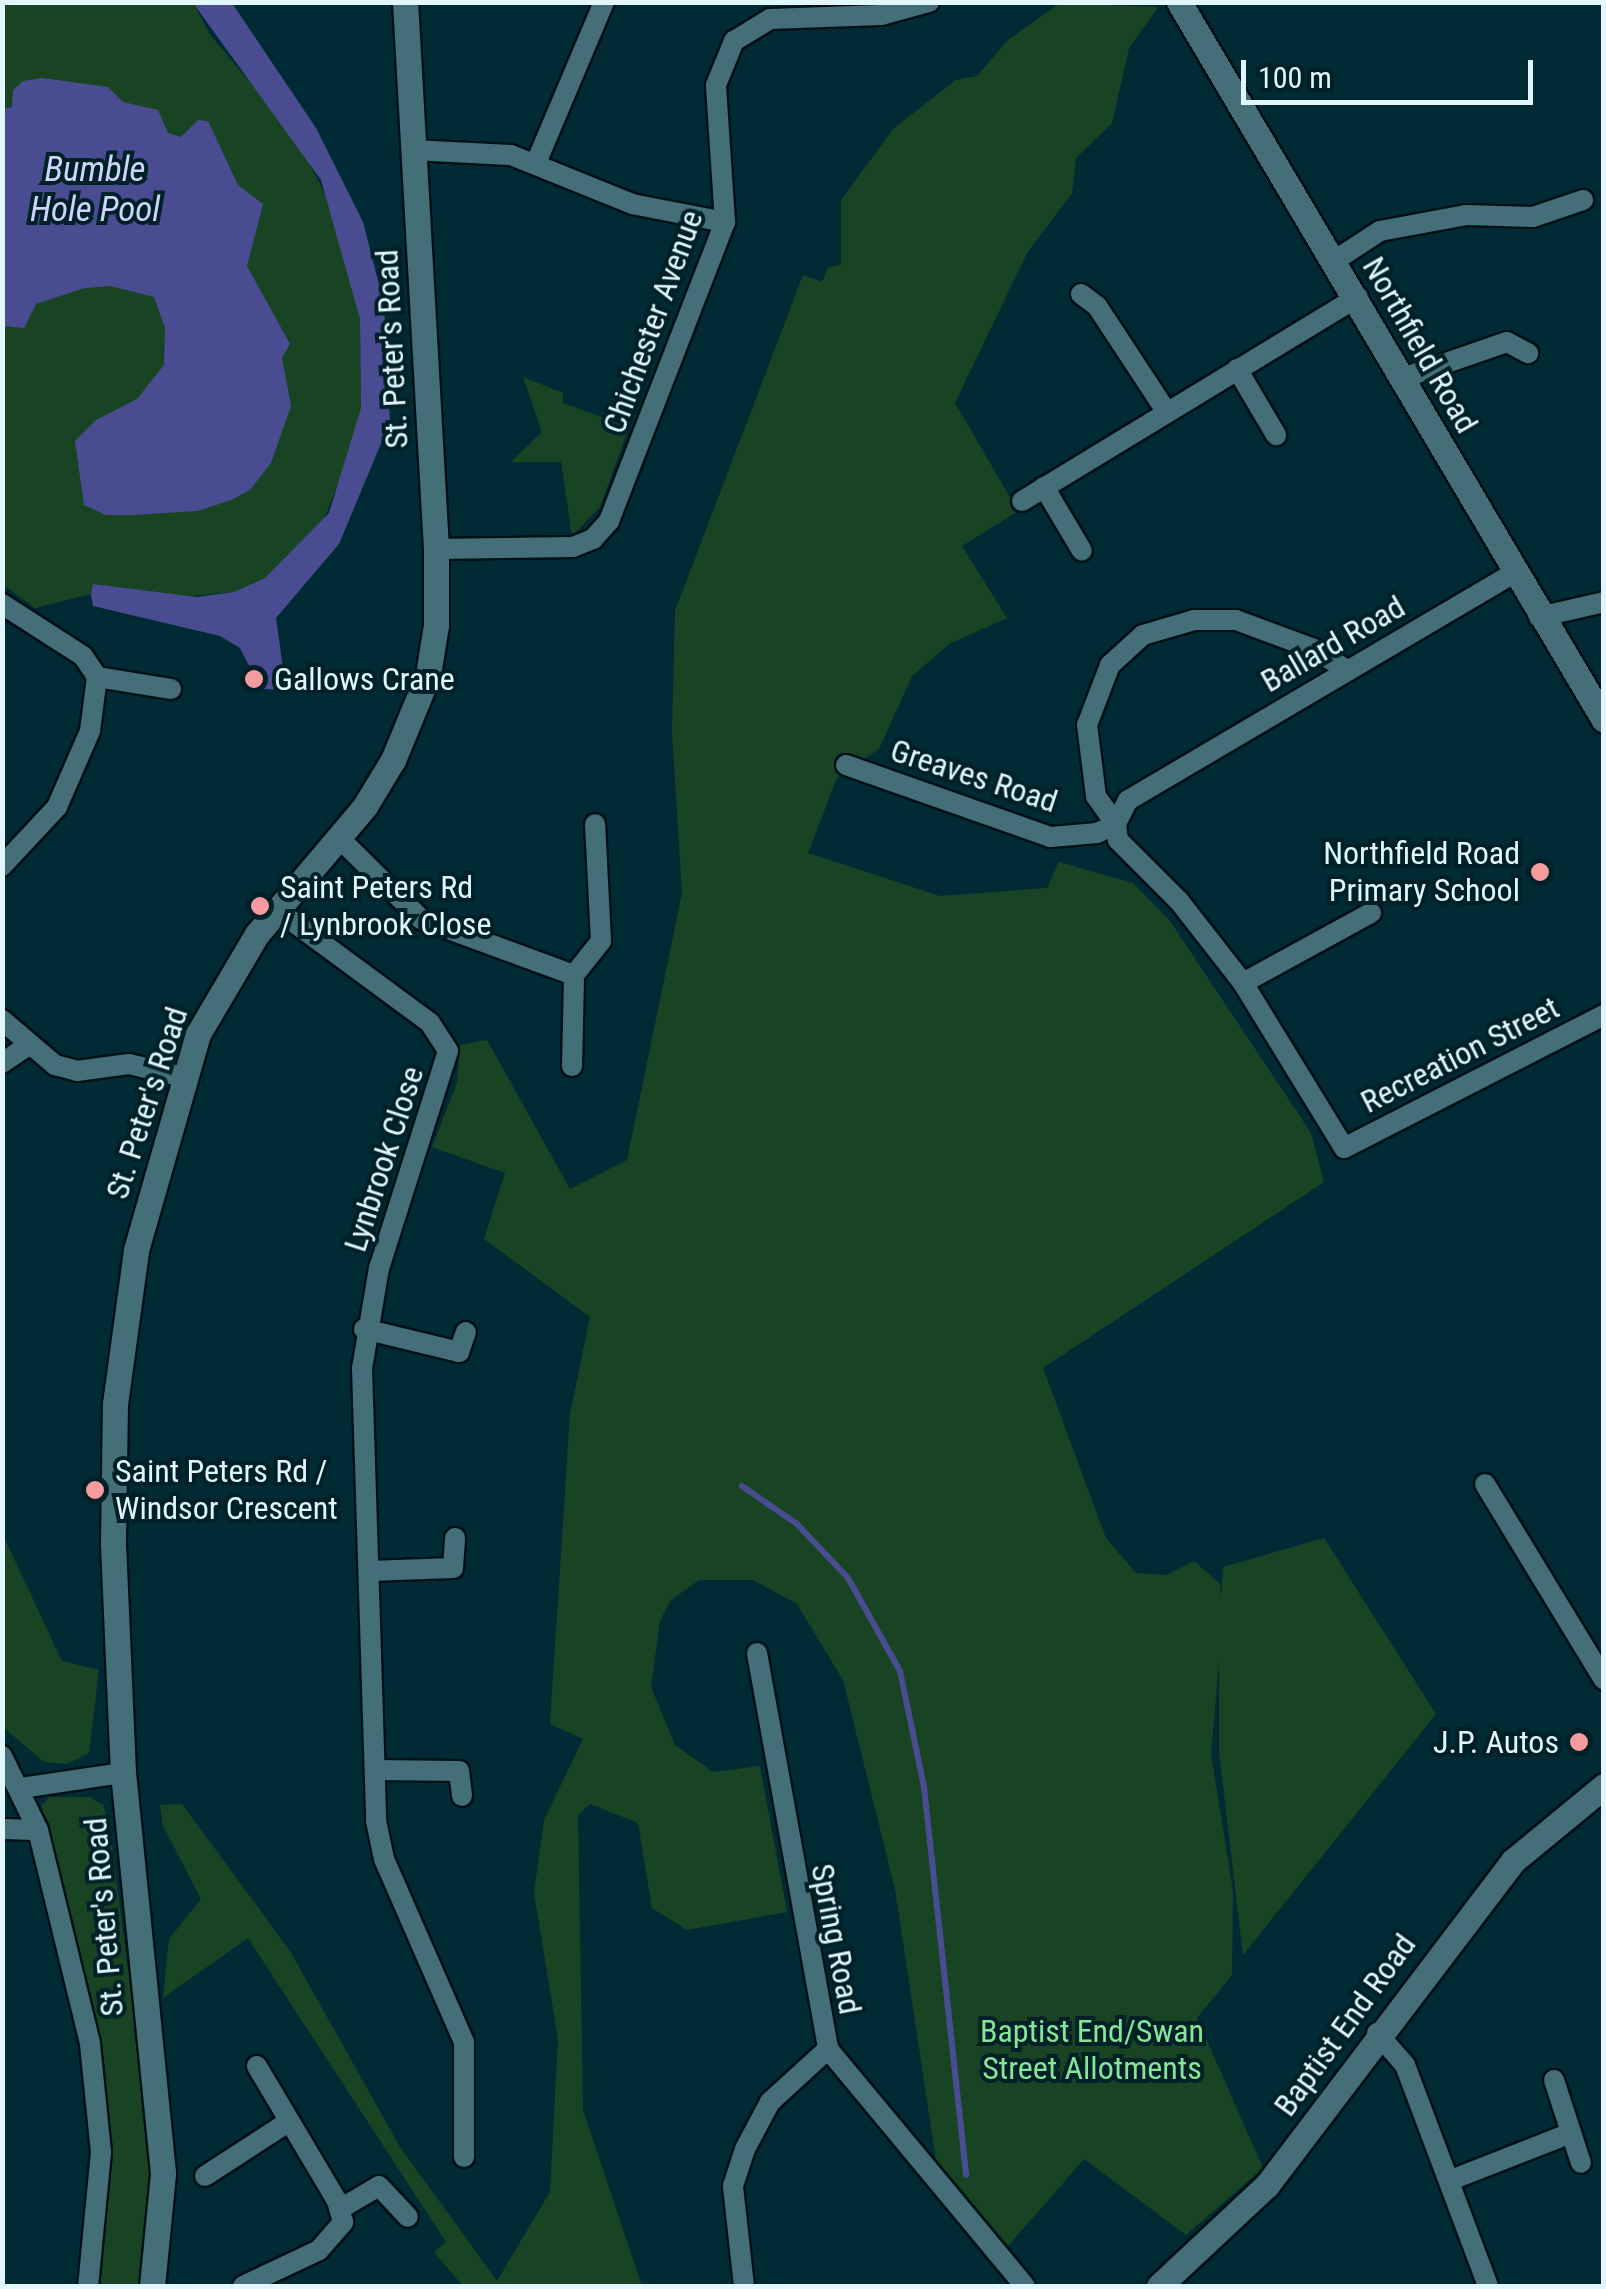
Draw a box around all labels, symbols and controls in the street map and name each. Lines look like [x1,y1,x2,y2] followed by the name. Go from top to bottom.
[1246,40,1538,102] scale bar
[1258,60,1332,95] text: 100 m
[30,149,160,231] water label: Bumble Hole Pool
[595,205,711,439] street label: Chichester Avenue
[368,248,416,450] street label: St. Peter's Road
[1354,250,1486,440] street label: Northfield Road
[1254,587,1412,701] street label: Ballard Road
[274,660,455,698] place label: Gallows Crane
[243,668,265,690] marker: Gallows Crane
[886,731,1062,821] street label: Greaves Road
[1323,835,1520,910] place label: Northfield Road Primary School
[1529,861,1551,883] marker: Northfield Road Primary School
[280,869,491,944] place label: Saint Peters Rd / Lynbrook Close
[249,895,271,917] marker: Saint Peters Rd / Lynbrook Close
[1354,989,1566,1121] street label: Recreation Street
[98,1002,196,1204] street label: St. Peter's Road
[336,1062,432,1256] street label: Lynbrook Close
[115,1453,338,1528] place label: Saint Peters Rd / Windsor Crescent
[84,1479,106,1501] marker: Saint Peters Rd / Windsor Crescent
[1433,1723,1559,1761] place label: J.P. Autos
[1568,1731,1590,1753] marker: J.P. Autos
[76,1816,132,2018] street label: St. Peter's Road
[803,1861,869,2017] street label: Spring Road
[1266,1926,1424,2124] street label: Baptist End Road
[980,2013,1204,2088] park label: Baptist End/Swan Street Allotments

